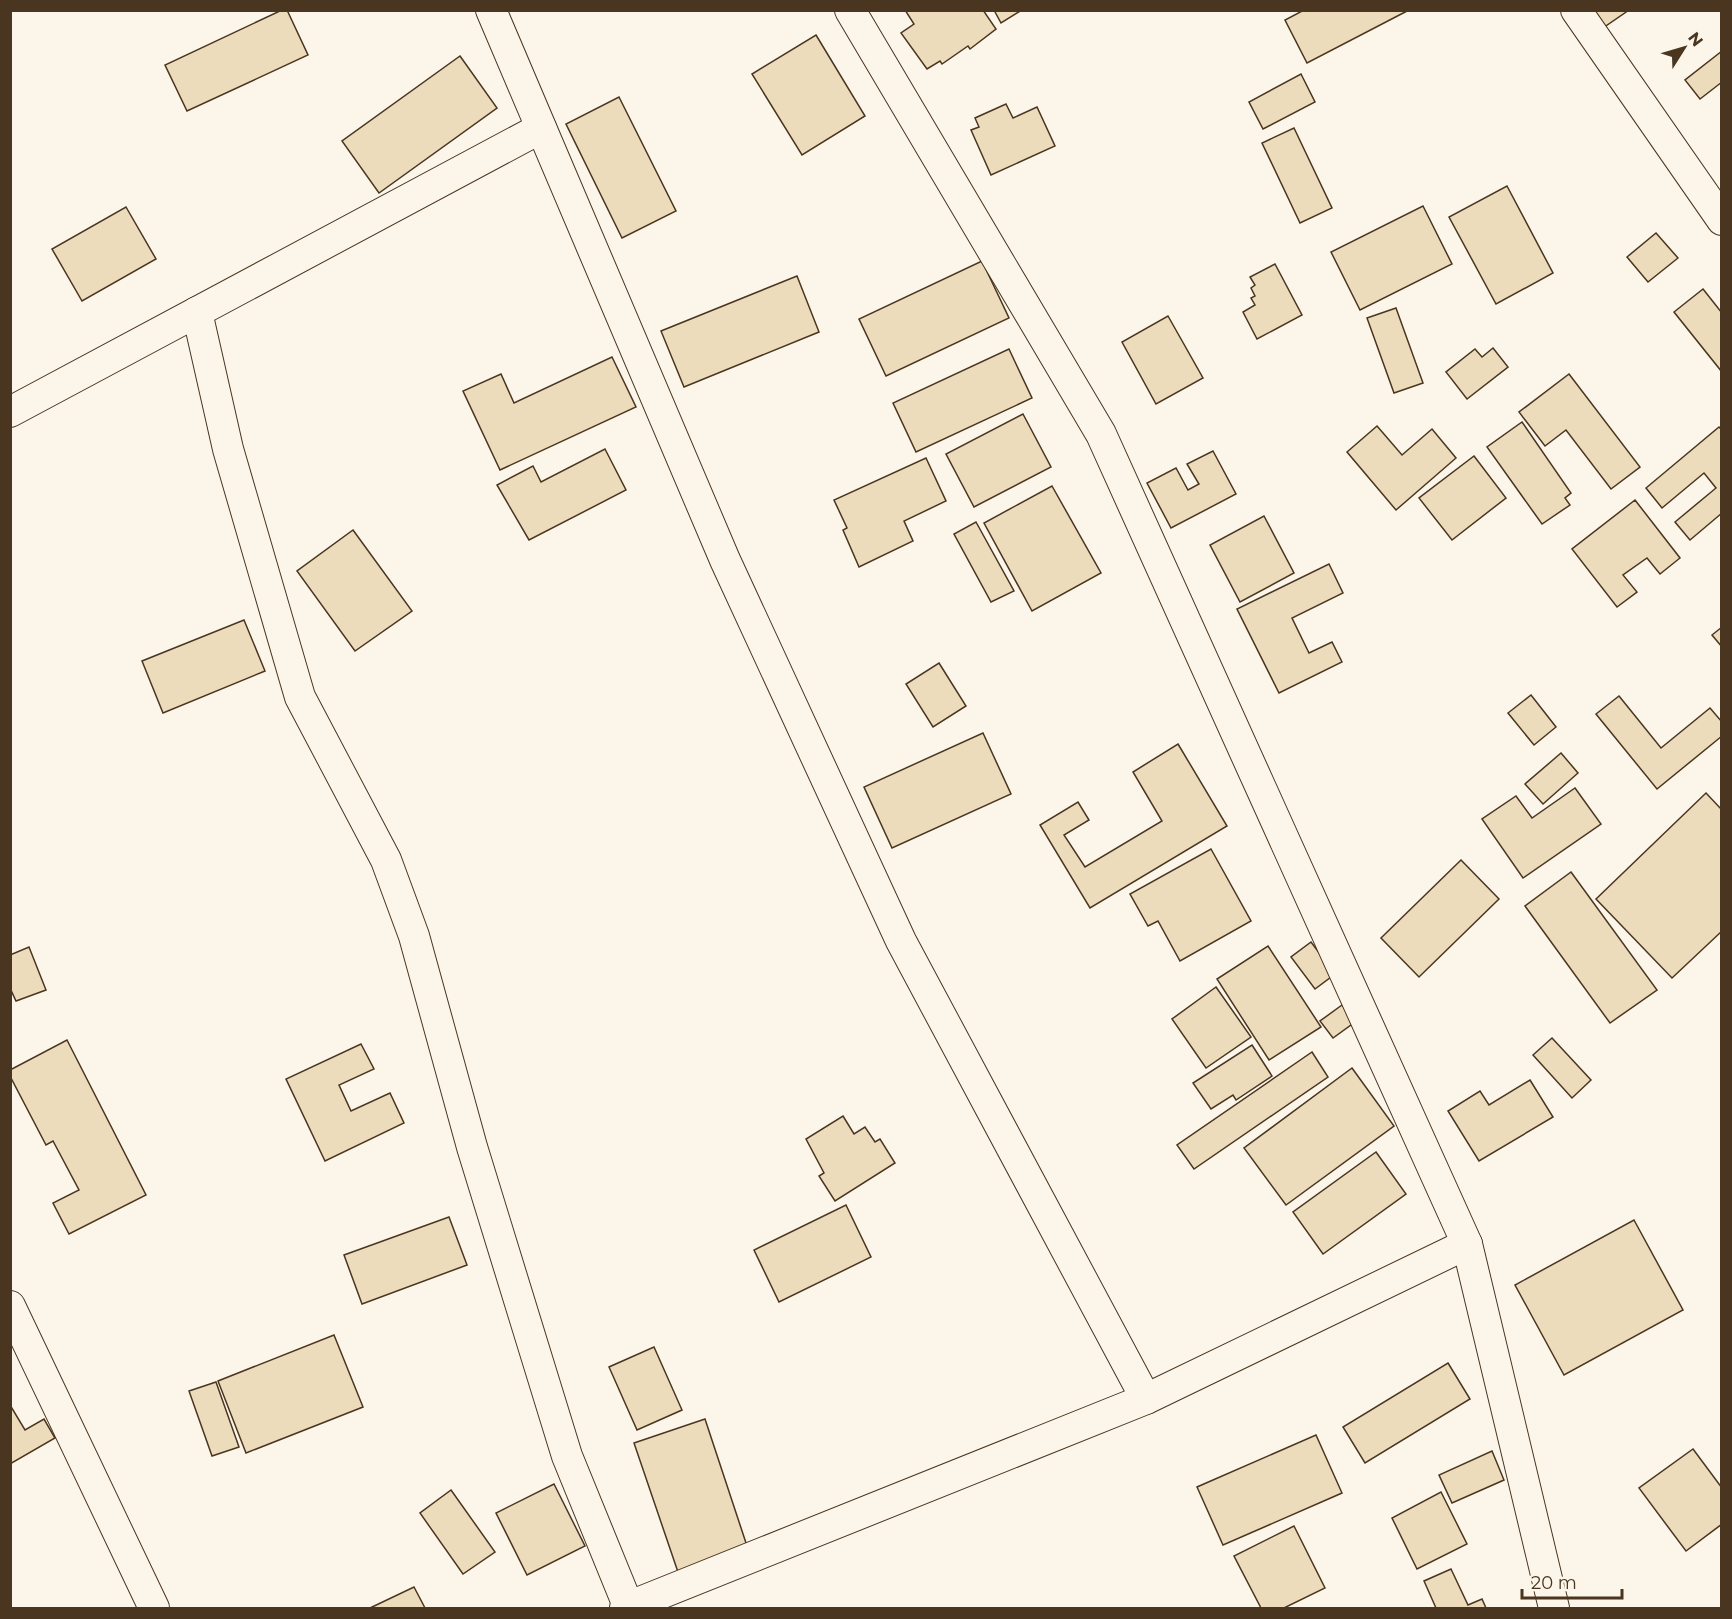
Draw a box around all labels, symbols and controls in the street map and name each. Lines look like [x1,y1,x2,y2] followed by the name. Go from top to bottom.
[1654,18,1714,78] north arrow
[1684,28,1707,50] text: N
[1522,1562,1622,1600] scale bar
[1531,1572,1577,1594] text: 20 m

